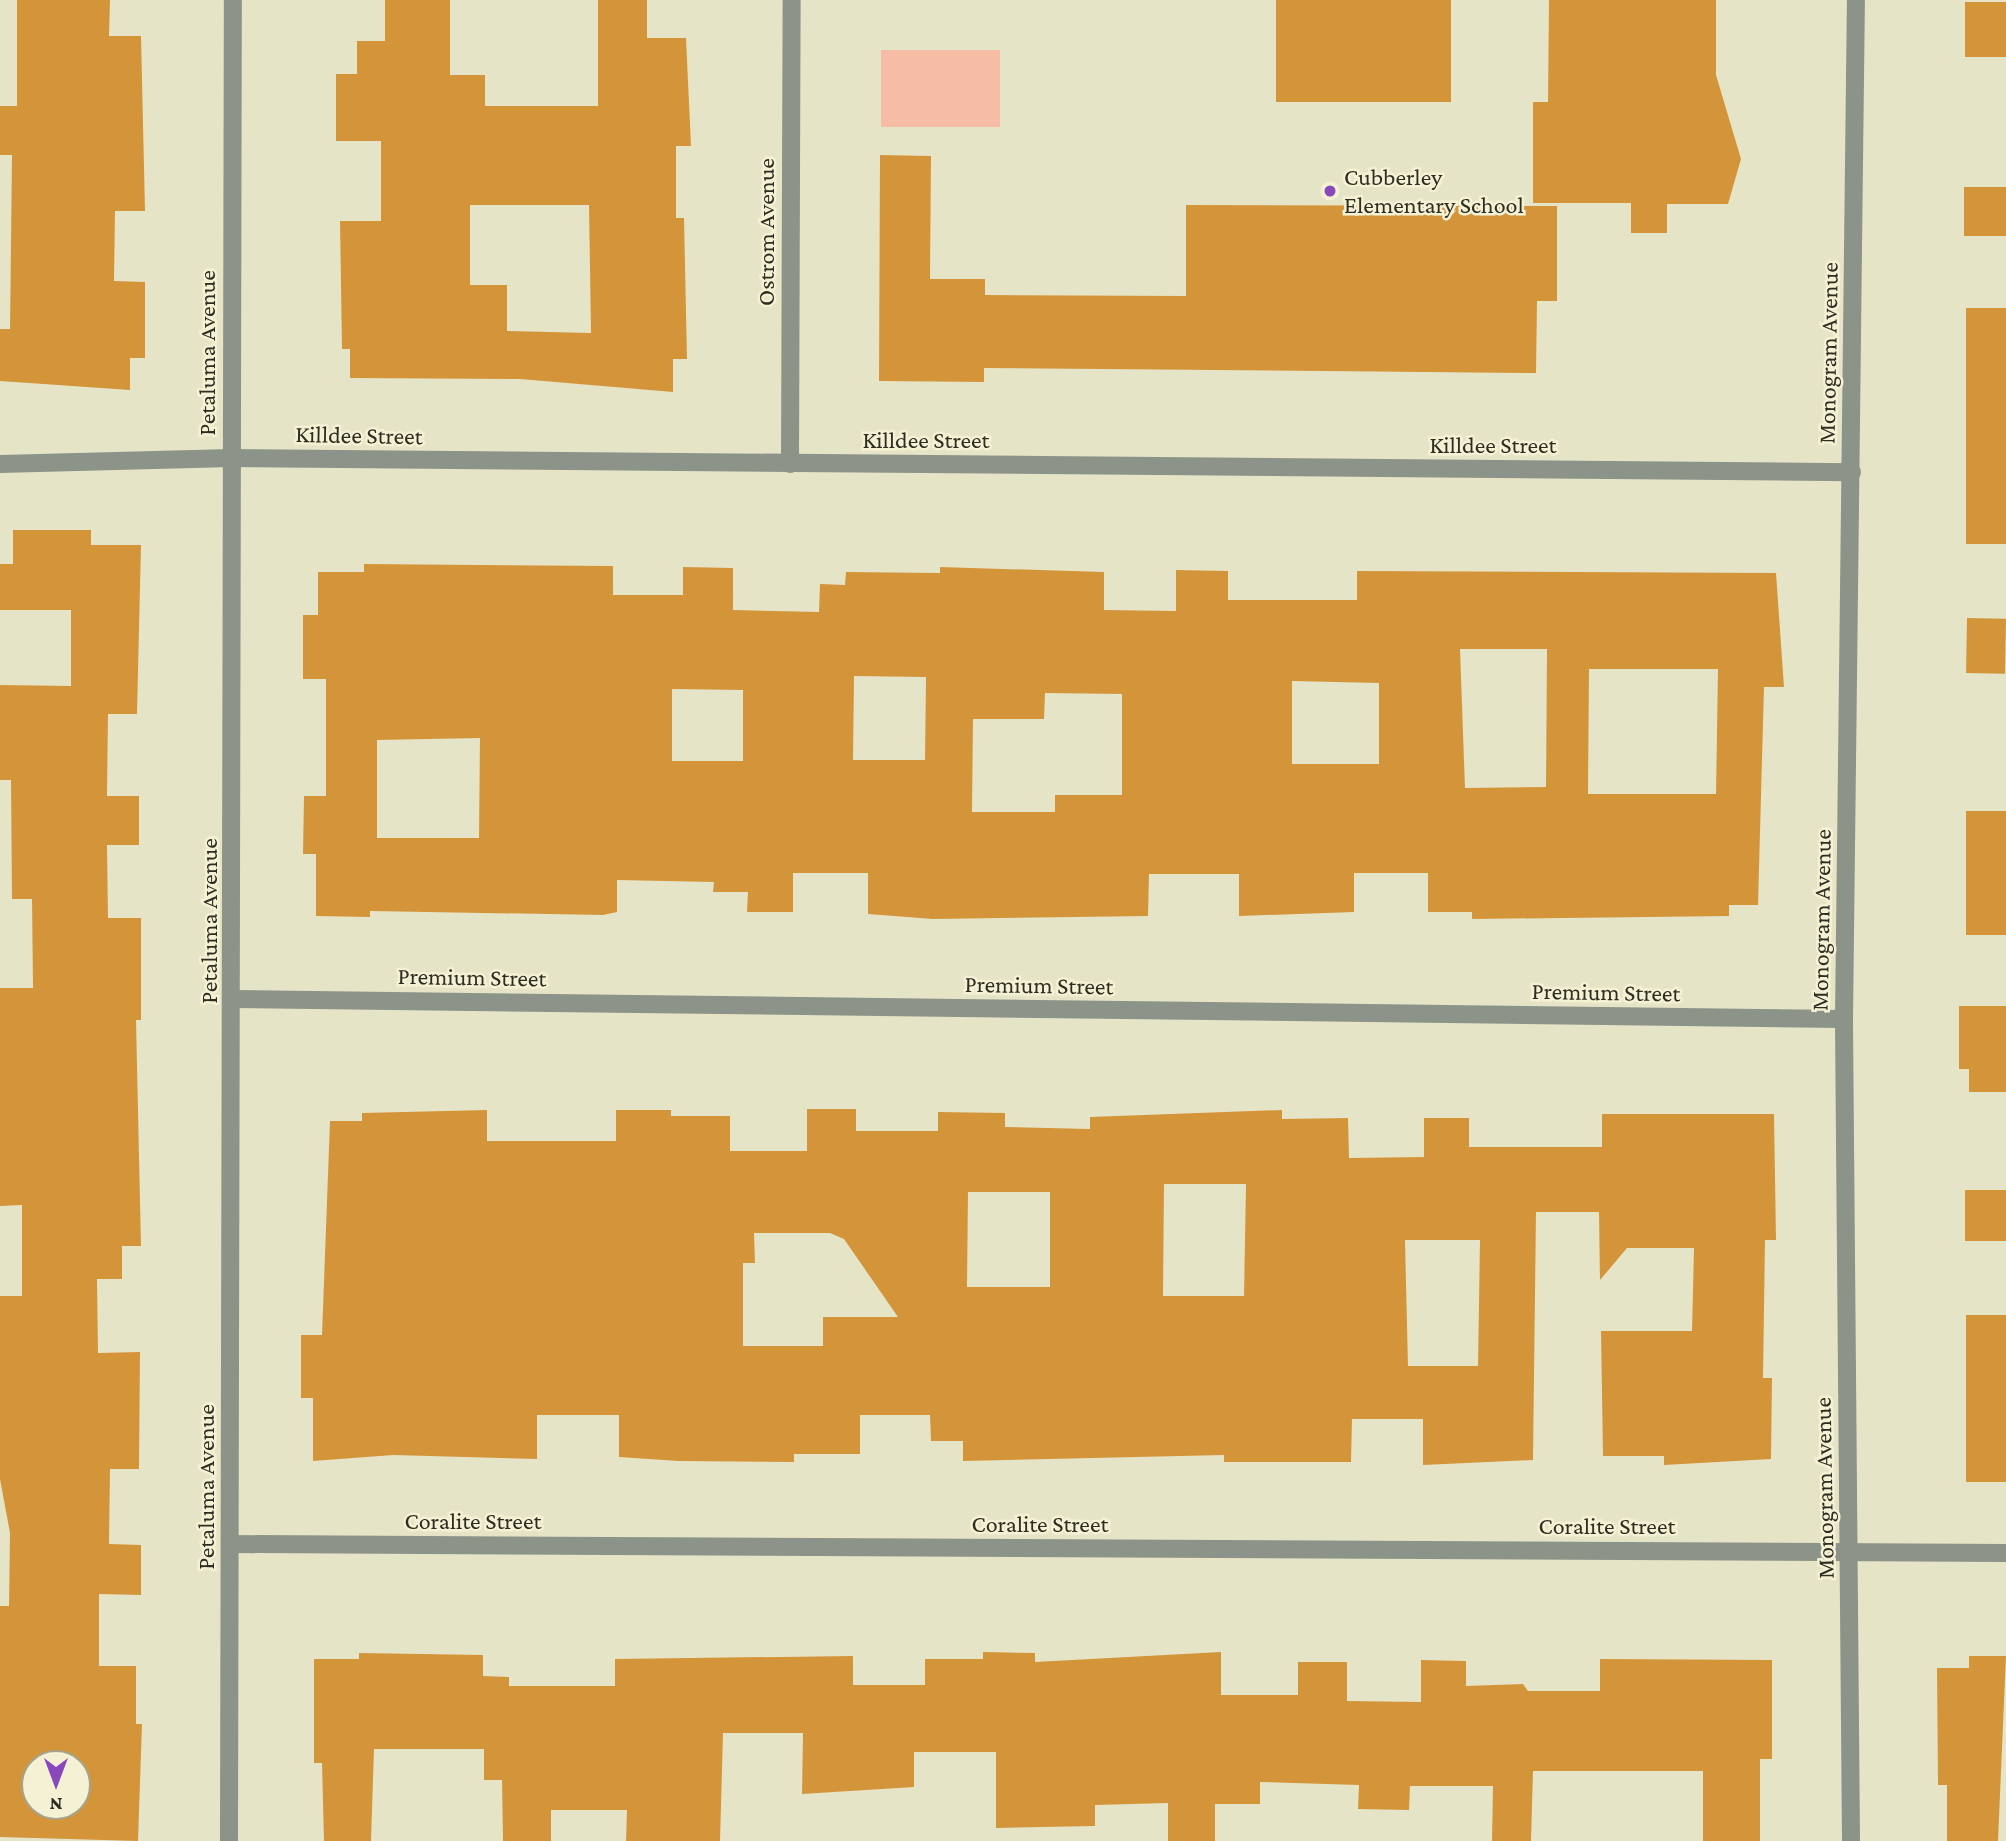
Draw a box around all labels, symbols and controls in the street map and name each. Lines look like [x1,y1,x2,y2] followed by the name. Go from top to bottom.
[752,158,780,306] street label: Ostrom Avenue
[1344,163,1524,219] place label: Cubberley Elementary School
[1322,183,1338,199] marker: Cubberley Elementary School
[1812,262,1844,444] street label: Monogram Avenue
[193,270,221,436] street label: Petaluma Avenue
[295,419,423,451] street label: Killdee Street
[862,426,990,454] street label: Killdee Street
[1429,431,1557,459] street label: Killdee Street
[1805,829,1837,1011] street label: Monogram Avenue
[195,838,223,1004] street label: Petaluma Avenue
[397,961,547,993] street label: Premium Street
[964,969,1114,1001] street label: Premium Street
[1531,976,1681,1008] street label: Premium Street
[1808,1397,1840,1579] street label: Monogram Avenue
[192,1404,220,1570] street label: Petaluma Avenue
[405,1507,541,1535] street label: Coralite Street
[972,1510,1108,1538] street label: Coralite Street
[1539,1512,1675,1540] street label: Coralite Street
[21,1750,91,1820] north arrow
[50,1794,62,1815] text: N

